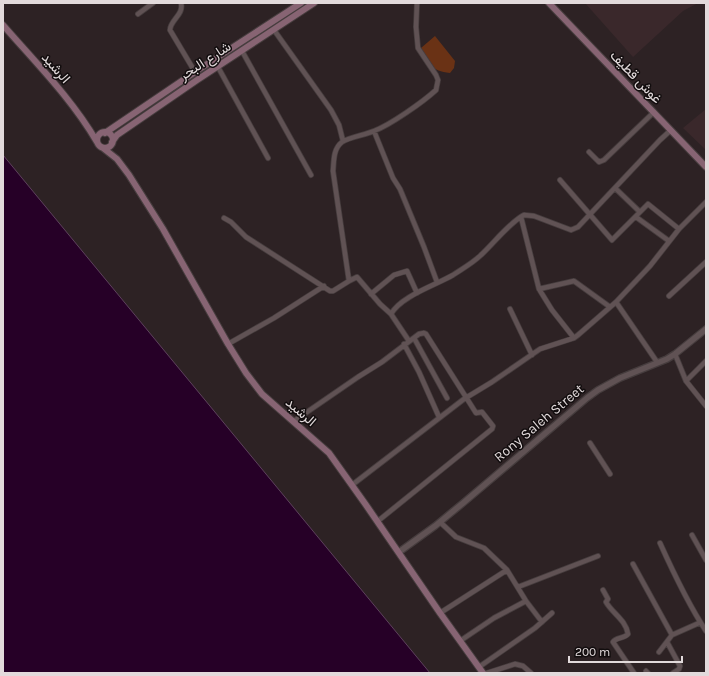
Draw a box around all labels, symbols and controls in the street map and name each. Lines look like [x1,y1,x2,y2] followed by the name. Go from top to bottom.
[175,38,235,86] street label: شارع البحر
[606,47,666,107] street label: غوش قطيف
[38,49,74,87] street label: الرشيد
[491,380,587,466] street label: Rony Saleh Street
[282,394,320,430] street label: الرشيد
[569,638,682,664] scale bar
[575,645,610,659] text: 200 m

